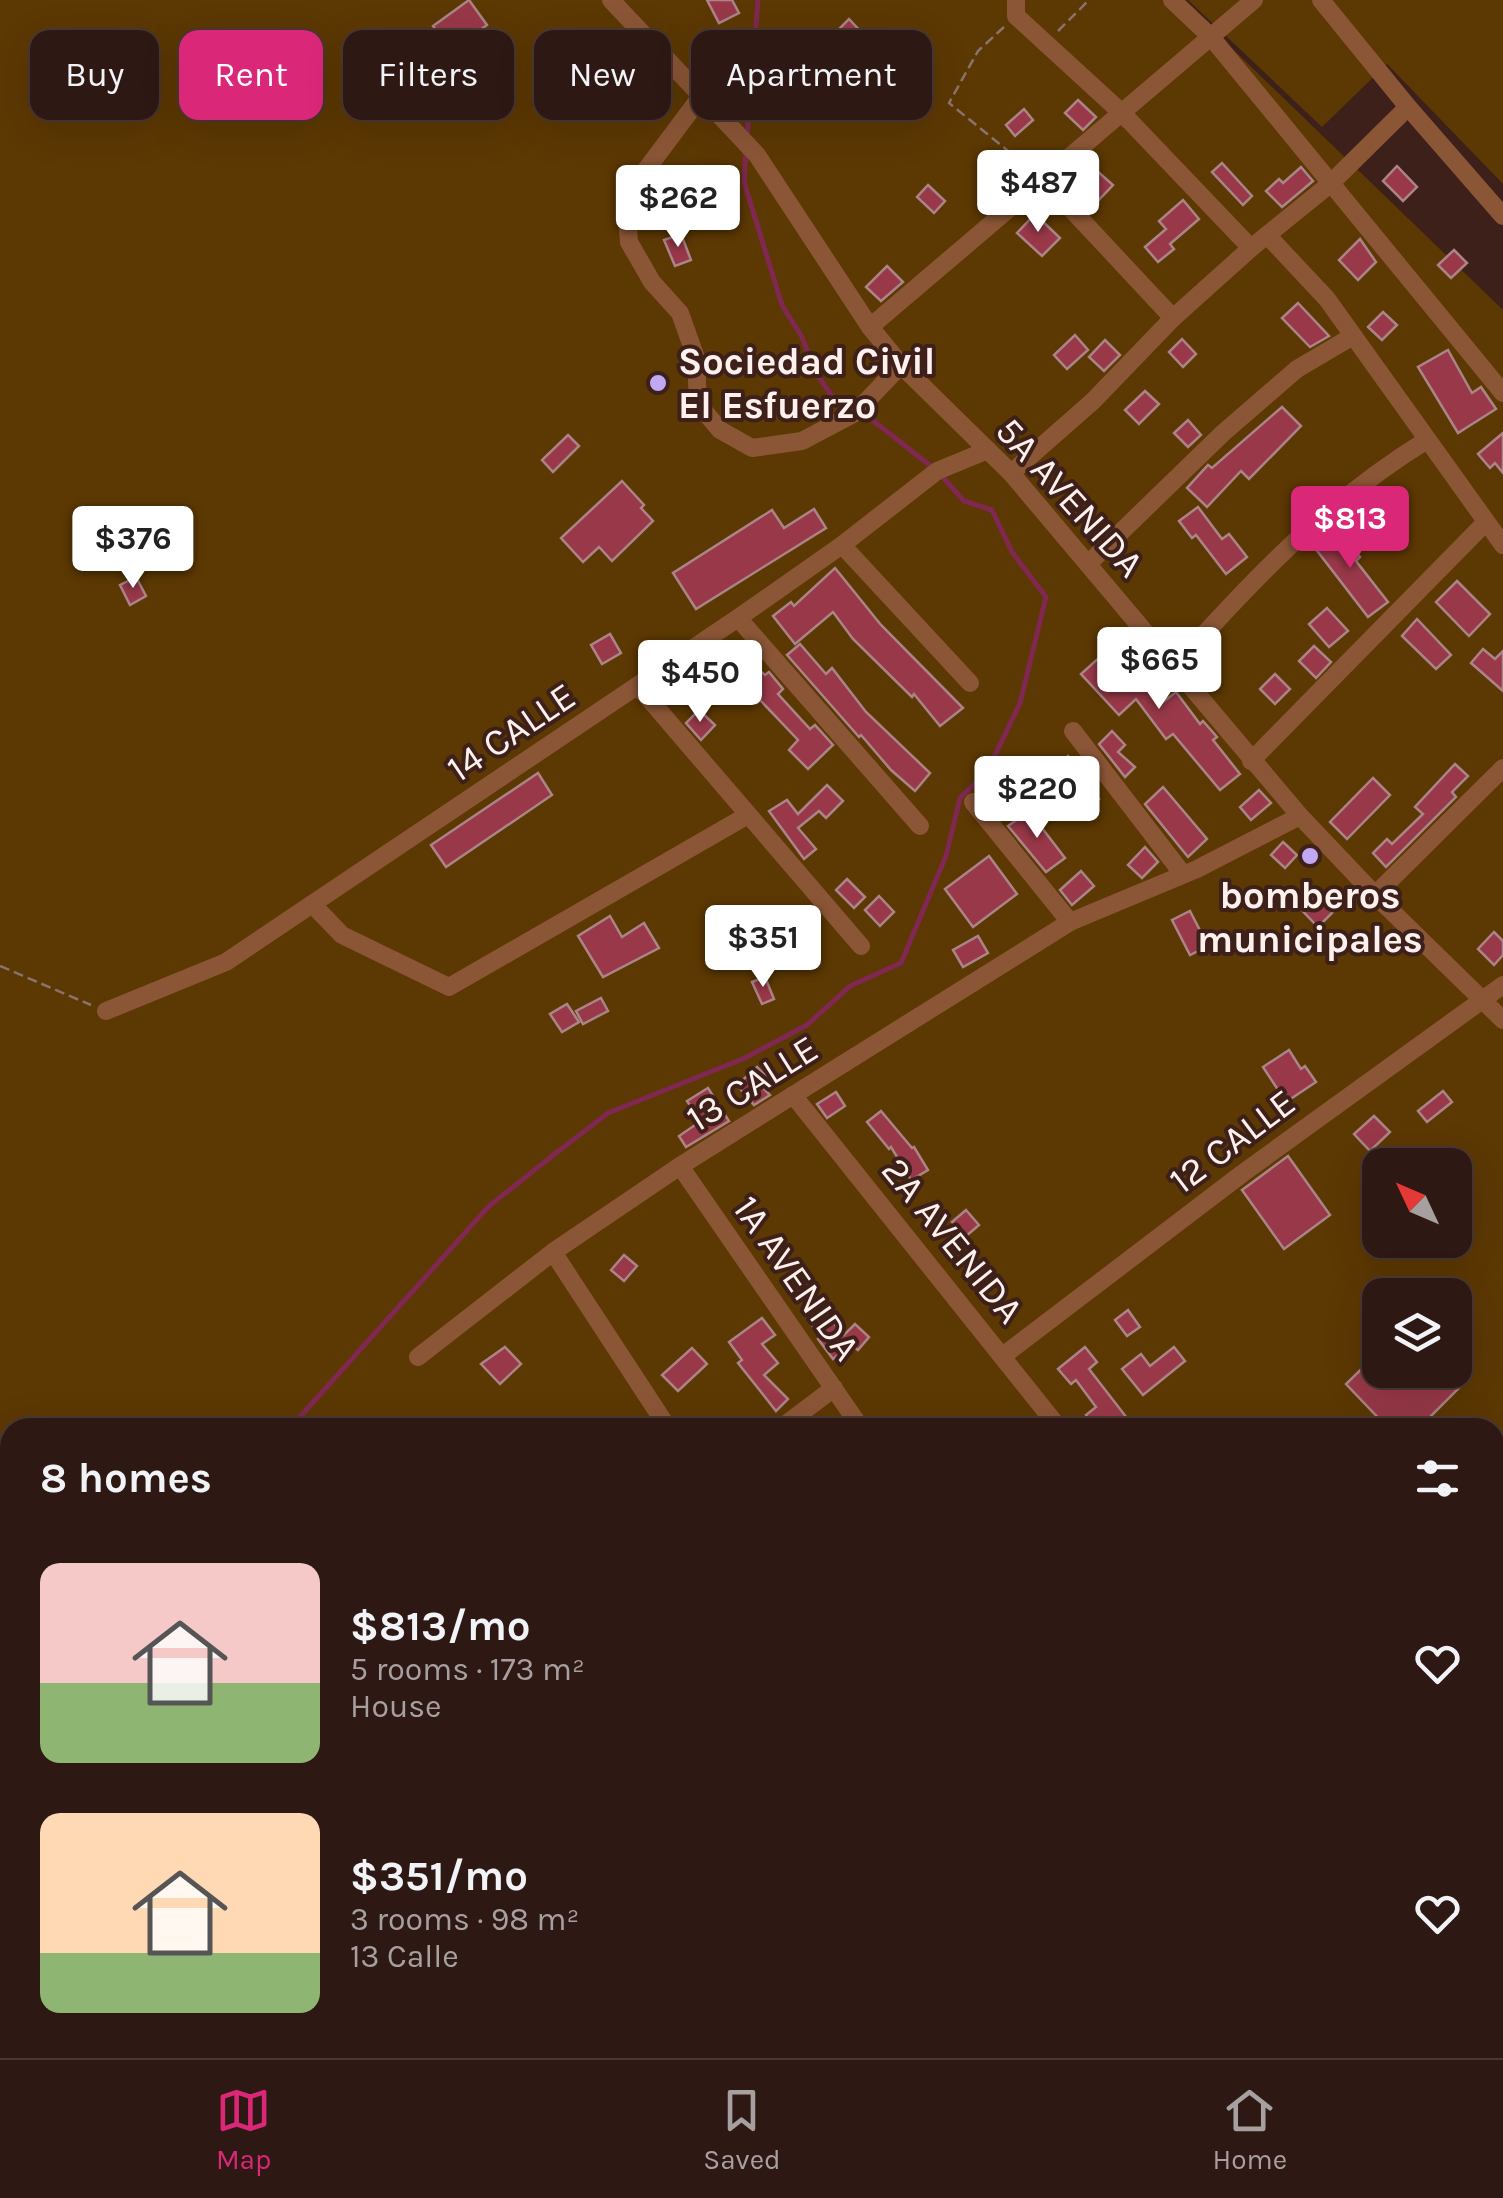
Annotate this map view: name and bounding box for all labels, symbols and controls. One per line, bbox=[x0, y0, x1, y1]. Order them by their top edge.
chip: Buy bbox=[30, 30, 159, 120]
chip: Rent bbox=[179, 30, 323, 120]
chip: Filters bbox=[343, 30, 514, 120]
chip: New bbox=[534, 30, 671, 120]
chip: Apartment bbox=[691, 30, 932, 120]
pin: $487 bbox=[979, 150, 1097, 235]
text: $487 bbox=[999, 164, 1077, 201]
pin: $262 bbox=[619, 165, 737, 250]
text: $262 bbox=[638, 179, 718, 216]
place label: Sociedad Civil El Esfuerzo bbox=[678, 339, 935, 428]
marker: Sociedad Civil El Esfuerzo bbox=[647, 372, 669, 394]
street label: 5A AVENIDA bbox=[986, 408, 1153, 586]
pin: $813 bbox=[1291, 486, 1409, 571]
text: $813 bbox=[1313, 500, 1387, 537]
pin: $376 bbox=[74, 506, 192, 591]
text: $376 bbox=[94, 520, 172, 557]
pin: $665 bbox=[1100, 627, 1218, 712]
pin: $450 bbox=[641, 640, 759, 725]
text: $665 bbox=[1119, 641, 1199, 678]
text: $450 bbox=[660, 654, 740, 691]
street label: 14 CALLE bbox=[439, 673, 584, 792]
pin: $220 bbox=[978, 756, 1096, 841]
text: $220 bbox=[996, 770, 1078, 807]
marker: bomberos municipales bbox=[1299, 845, 1321, 867]
place label: bomberos municipales bbox=[1197, 873, 1423, 962]
pin: $351 bbox=[704, 905, 822, 990]
text: $351 bbox=[727, 919, 799, 956]
street label: 13 CALLE bbox=[678, 1026, 826, 1141]
street label: 12 CALLE bbox=[1161, 1080, 1304, 1203]
street label: 2A AVENIDA bbox=[872, 1148, 1033, 1332]
north arrow bbox=[1362, 1148, 1472, 1258]
map controls bbox=[1362, 1148, 1472, 1388]
street label: 1A AVENIDA bbox=[724, 1187, 870, 1369]
button: layers bbox=[1362, 1278, 1472, 1388]
icon: filters bbox=[1410, 1451, 1465, 1506]
text: 8 homes bbox=[40, 1453, 212, 1503]
text: $813/mo bbox=[350, 1601, 531, 1651]
icon: home bbox=[120, 1603, 240, 1723]
icon: heart bbox=[1410, 1636, 1465, 1691]
text: 5 rooms · 173 m² bbox=[350, 1651, 585, 1688]
text: House bbox=[350, 1688, 442, 1725]
text: $351/mo bbox=[350, 1851, 528, 1901]
icon: home bbox=[120, 1853, 240, 1973]
icon: heart bbox=[1410, 1886, 1465, 1941]
text: 3 rooms · 98 m² bbox=[350, 1901, 579, 1938]
text: 13 Calle bbox=[350, 1938, 459, 1975]
tab: Map bbox=[216, 2083, 271, 2176]
tab: Saved bbox=[703, 2083, 781, 2176]
tab: Home bbox=[1212, 2083, 1287, 2176]

